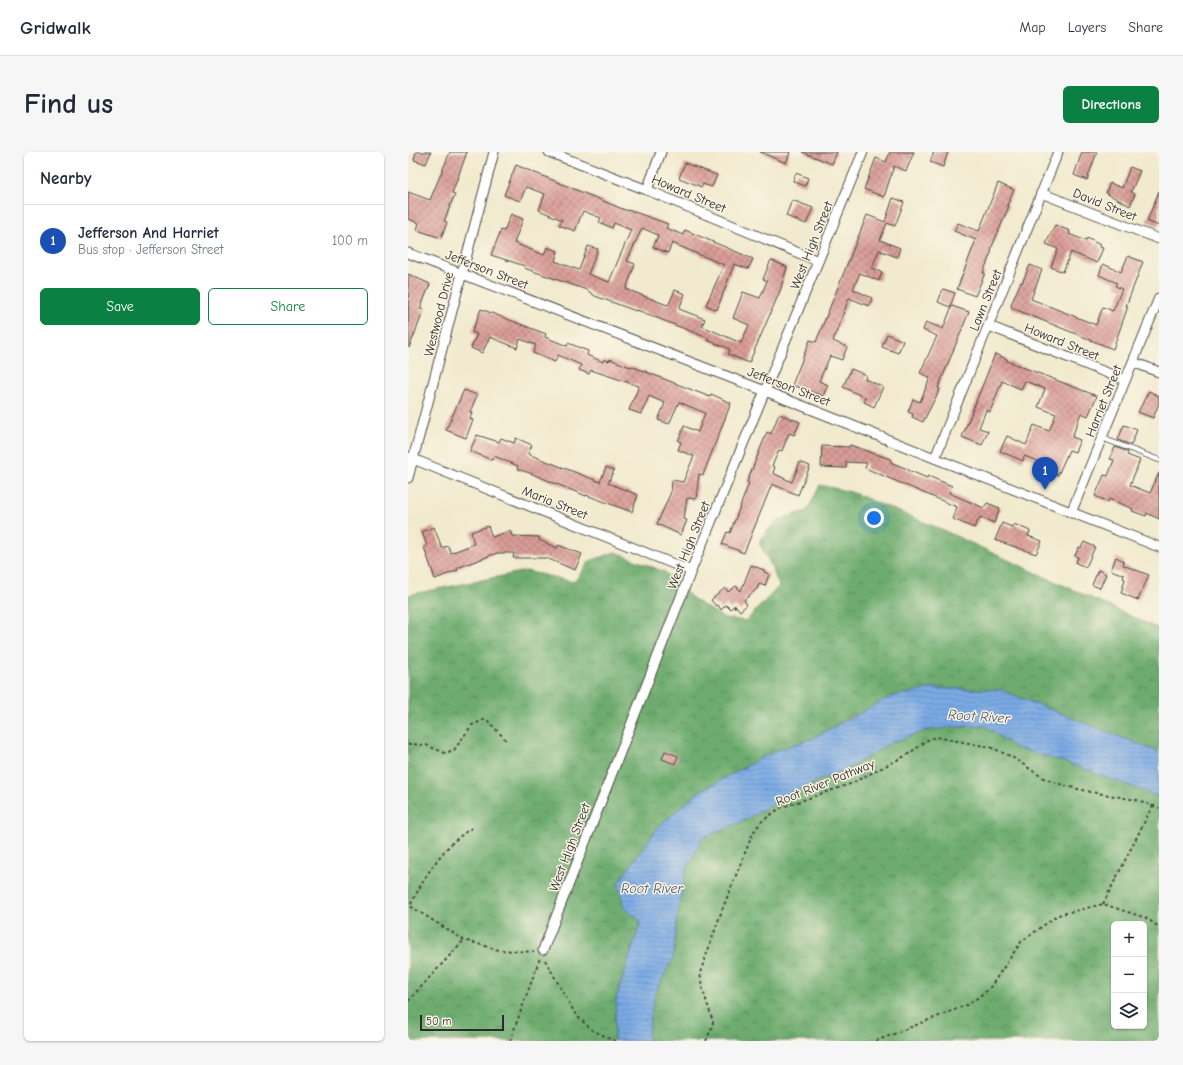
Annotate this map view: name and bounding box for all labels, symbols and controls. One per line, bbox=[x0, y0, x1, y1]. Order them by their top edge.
text: Gridwalk bbox=[20, 17, 91, 39]
text: Map bbox=[1019, 19, 1046, 36]
text: Layers bbox=[1068, 19, 1106, 36]
text: Share bbox=[1128, 19, 1163, 36]
button: Directions bbox=[1063, 86, 1159, 123]
text: Find us bbox=[24, 88, 113, 120]
text: Nearby bbox=[40, 169, 91, 188]
street label: Howard Street bbox=[650, 171, 729, 216]
street label: David Street bbox=[1071, 185, 1140, 224]
street label: West High Street bbox=[787, 198, 836, 291]
text: Jefferson And Harriet bbox=[78, 224, 219, 242]
text: 1 bbox=[50, 233, 56, 248]
text: 100 m bbox=[332, 233, 368, 248]
text: Bus stop · Jefferson Street bbox=[78, 242, 223, 257]
street label: Jefferson Street bbox=[443, 247, 532, 293]
street label: Lawn Street bbox=[966, 266, 1005, 333]
street label: Westwood Drive bbox=[421, 270, 456, 358]
button: Save bbox=[40, 288, 200, 325]
button: Share bbox=[208, 288, 368, 325]
street label: Howard Street bbox=[1022, 320, 1102, 364]
street label: Harriet Street bbox=[1082, 362, 1125, 439]
street label: Jefferson Street bbox=[745, 364, 834, 410]
pin: 1 bbox=[1032, 457, 1058, 490]
street label: Maria Street bbox=[520, 483, 591, 523]
street label: West High Street bbox=[664, 498, 713, 591]
your location bbox=[864, 508, 884, 528]
water label: Root River bbox=[947, 706, 1012, 727]
street label: Root River Pathway bbox=[774, 756, 877, 809]
street label: West High Street bbox=[546, 800, 594, 894]
water label: Root River bbox=[621, 880, 685, 897]
map controls bbox=[1111, 921, 1147, 1029]
button: + bbox=[1111, 921, 1147, 957]
button: − bbox=[1111, 957, 1147, 993]
button: layers bbox=[1111, 993, 1147, 1029]
scale bar bbox=[420, 1013, 504, 1032]
text: 50 m bbox=[426, 1015, 451, 1028]

